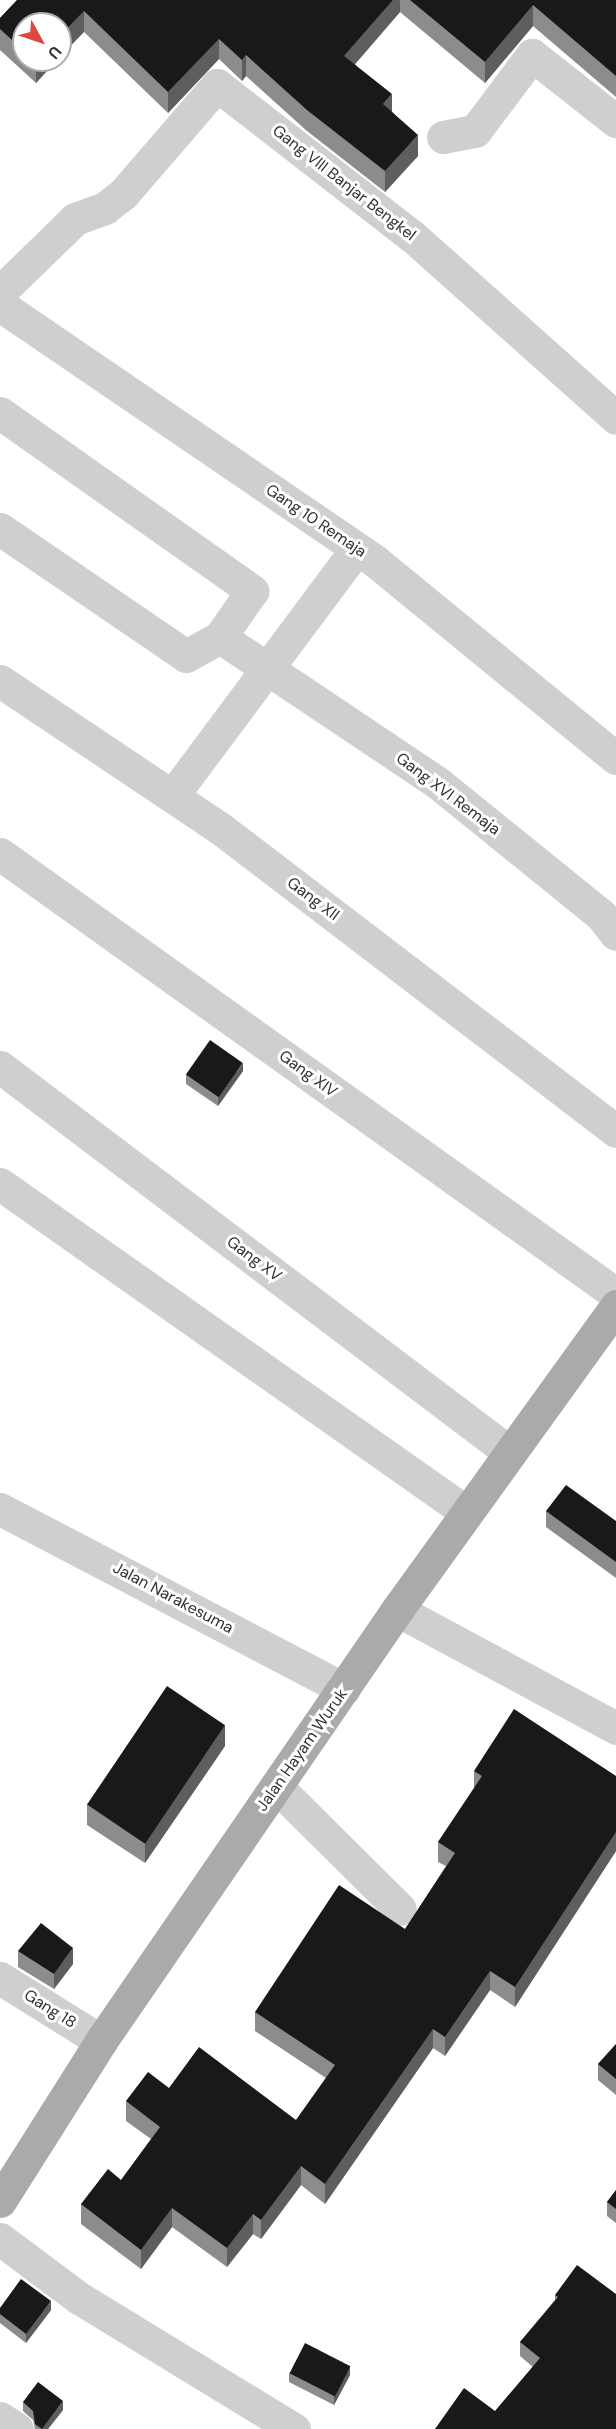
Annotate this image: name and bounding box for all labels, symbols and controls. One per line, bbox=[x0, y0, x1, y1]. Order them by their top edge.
north arrow bbox=[12, 12, 72, 72]
text: U bbox=[43, 42, 66, 64]
street label: Gang VIII Banjar Bengkel bbox=[268, 121, 420, 245]
street label: Gang 10 Remaja bbox=[262, 480, 370, 562]
street label: Gang XVI Remaja bbox=[392, 749, 504, 839]
street label: Gang XII bbox=[283, 873, 343, 925]
street label: Gang XIV bbox=[275, 1046, 341, 1102]
street label: Gang XV bbox=[223, 1232, 285, 1286]
street label: Jalan Narakesuma bbox=[110, 1558, 236, 1638]
street label: Jalan Hayam Wuruk bbox=[253, 1685, 351, 1815]
street label: Gang 18 bbox=[20, 1986, 80, 2032]

